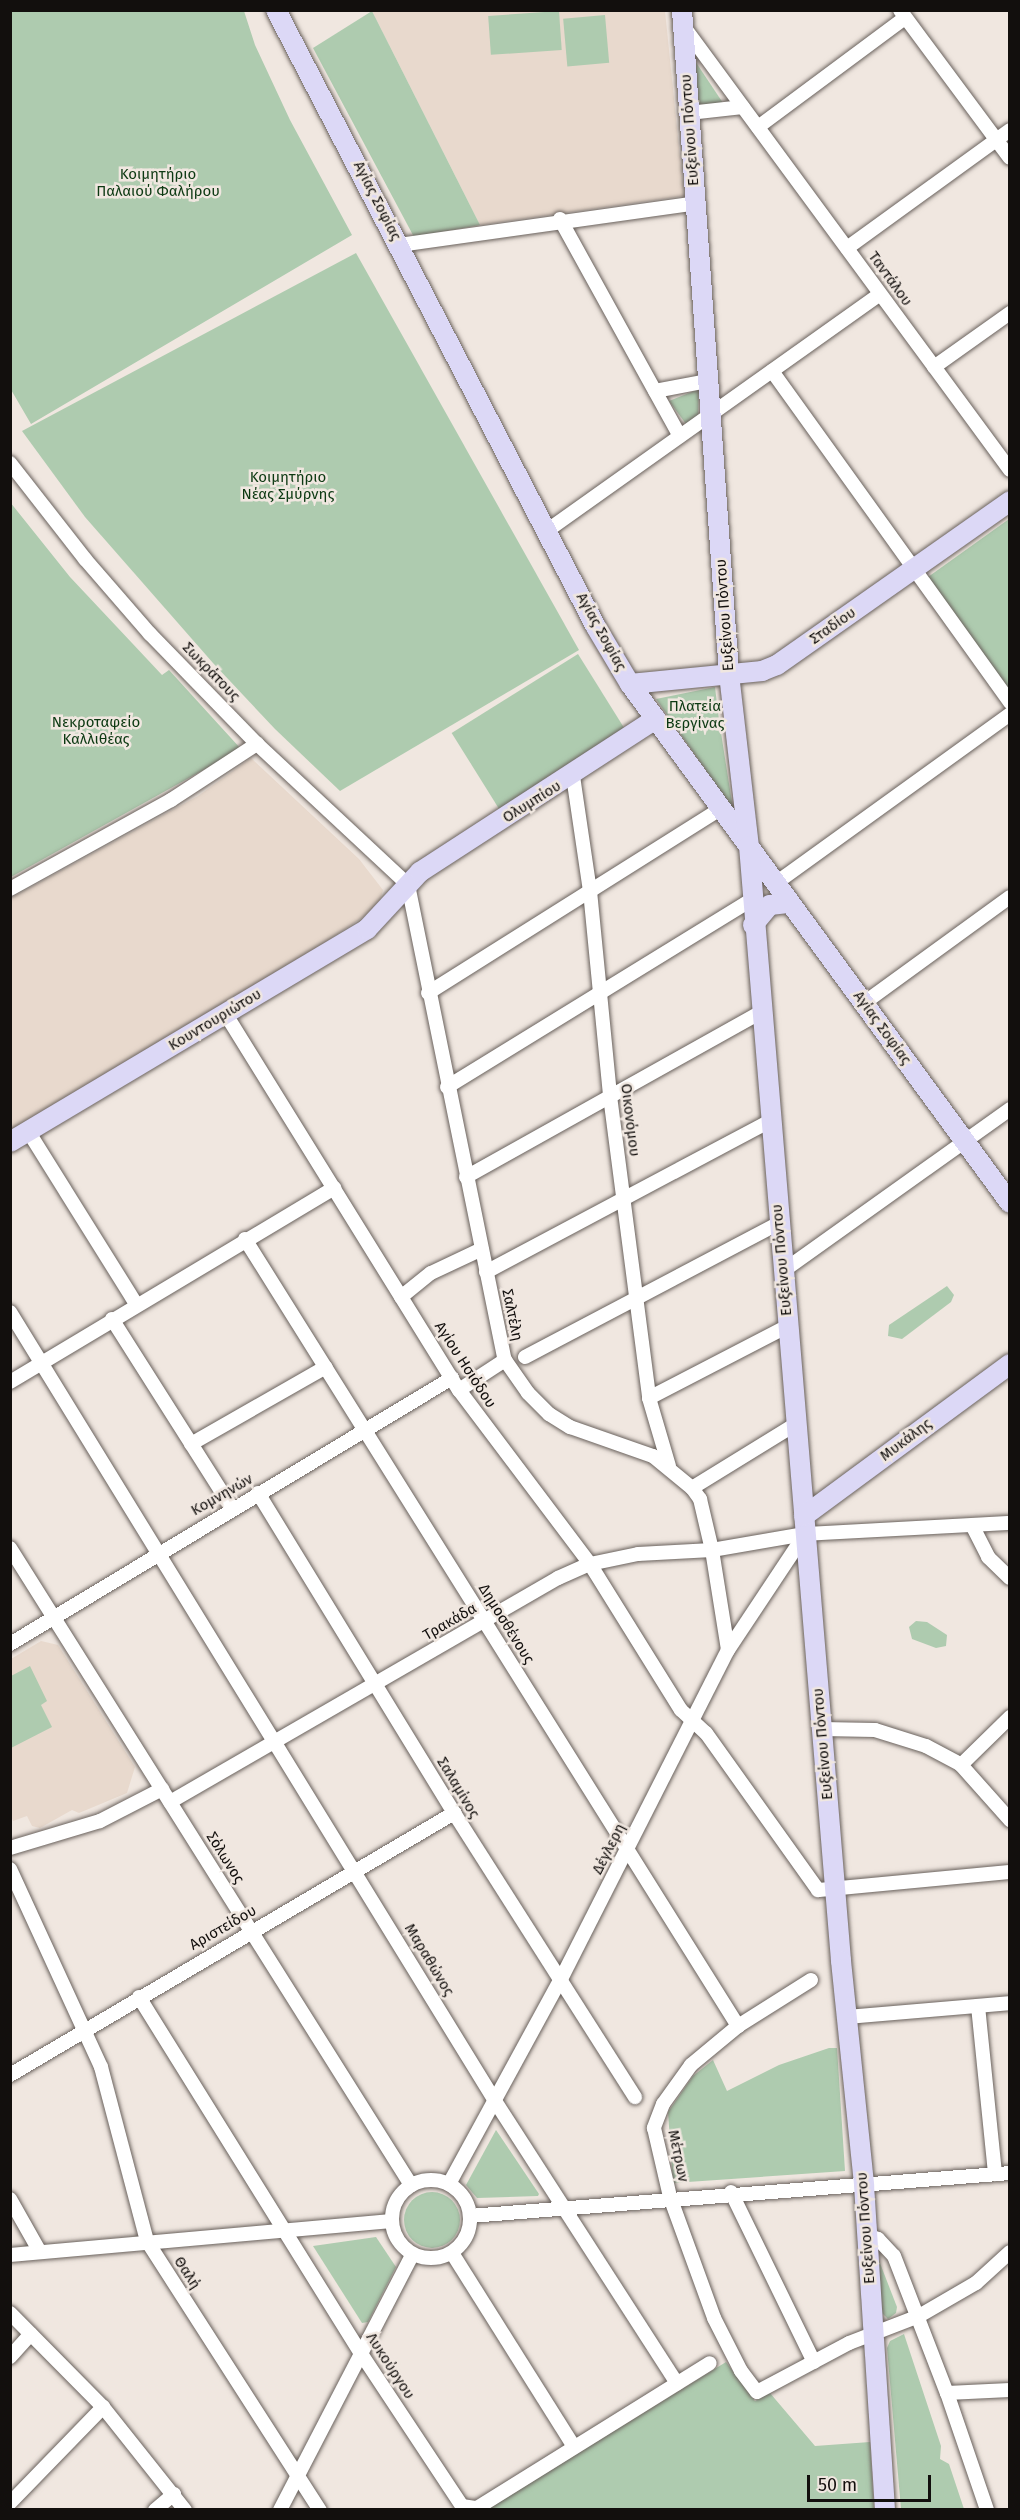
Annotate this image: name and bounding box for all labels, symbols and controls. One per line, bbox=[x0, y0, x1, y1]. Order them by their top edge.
street label: Ευξείνου Πόντου bbox=[677, 73, 703, 187]
street label: Αγίας Σοφίας bbox=[349, 158, 405, 244]
park label: Κοιμητήριο Παλαιού Φαλήρου bbox=[96, 165, 220, 200]
street label: Ταντάλου bbox=[864, 248, 916, 310]
park label: Κοιμητήριο Νέας Σμύρνης bbox=[241, 468, 335, 503]
street label: Ευξείνου Πόντου bbox=[712, 558, 738, 672]
street label: Αγίας Σοφίας bbox=[572, 590, 630, 674]
street label: Σταδίου bbox=[806, 604, 860, 648]
street label: Σωκράτους bbox=[179, 639, 243, 705]
park label: Πλατεία Βεργίνας bbox=[665, 697, 725, 732]
park label: Νεκροταφείο Καλλιθέας bbox=[52, 713, 140, 748]
street label: Ολυμπίου bbox=[500, 777, 564, 827]
street label: Κουντουριώτου bbox=[165, 985, 265, 1055]
street label: Αγίας Σοφίας bbox=[849, 988, 915, 1068]
street label: Οικονόμου bbox=[617, 1083, 643, 1157]
street label: Ευξείνου Πόντου bbox=[768, 1203, 796, 1317]
street label: Σαλτέλη bbox=[498, 1287, 526, 1343]
street label: Αγίου Ησιόδου bbox=[430, 1318, 500, 1412]
street label: Μυκάλης bbox=[877, 1415, 935, 1465]
street label: Κομνηνών bbox=[188, 1470, 256, 1520]
street label: Δημοσθένους bbox=[474, 1581, 538, 1667]
street label: Τρακάδα bbox=[420, 1599, 480, 1645]
street label: Ευξείνου Πόντου bbox=[809, 1687, 837, 1801]
street label: Σαλαμίνος bbox=[433, 1754, 483, 1822]
street label: Δέγλερη bbox=[589, 1821, 629, 1877]
street label: Σόλωνος bbox=[202, 1829, 248, 1887]
street label: Αριστείδου bbox=[186, 1902, 260, 1954]
street label: Μαραθώνος bbox=[400, 1921, 458, 1999]
street label: Μέτρων bbox=[664, 2128, 692, 2184]
street label: Ευξείνου Πόντου bbox=[853, 2171, 879, 2285]
street label: Θαλή bbox=[170, 2253, 204, 2293]
street label: Λυκούργου bbox=[362, 2329, 418, 2403]
scale bar bbox=[810, 2463, 934, 2501]
text: 50 m bbox=[818, 2474, 857, 2496]

